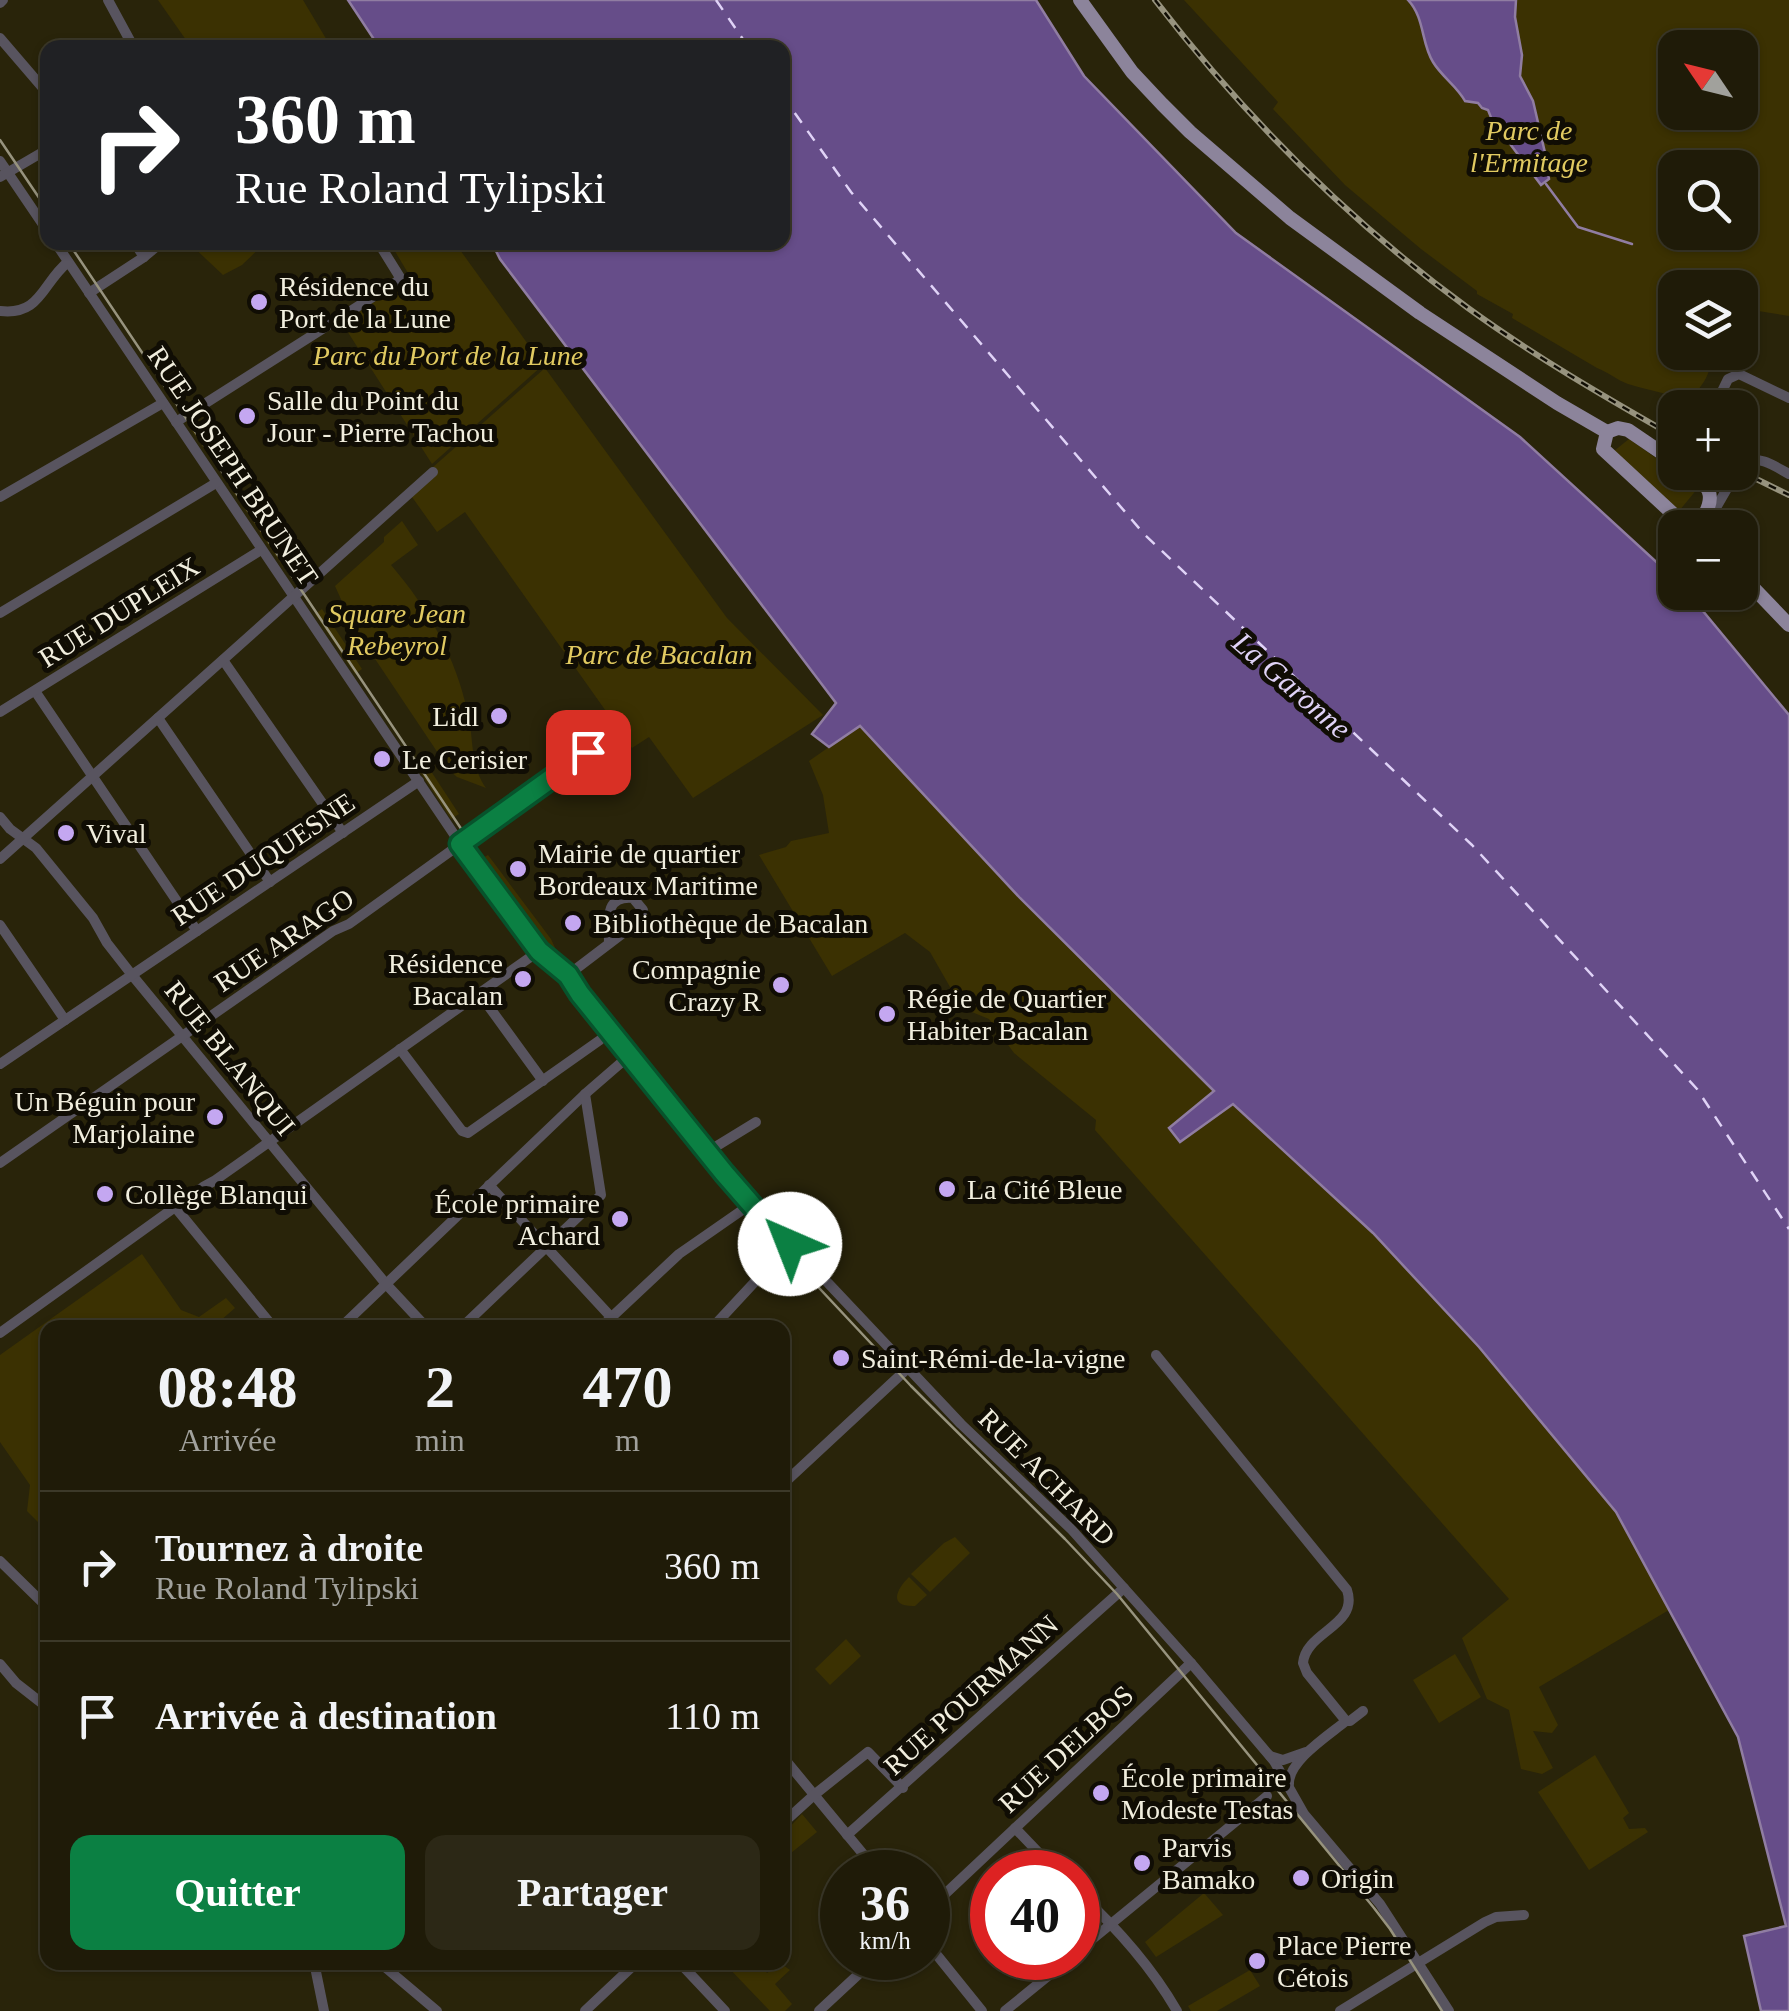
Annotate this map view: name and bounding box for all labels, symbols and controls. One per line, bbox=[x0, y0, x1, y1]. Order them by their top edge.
north arrow bbox=[1658, 30, 1758, 130]
map controls bbox=[1658, 30, 1758, 610]
icon: right bbox=[70, 80, 200, 210]
text: 360 m bbox=[235, 81, 416, 158]
park label: Parc de l'Ermitage bbox=[1470, 115, 1588, 178]
button: search bbox=[1658, 150, 1758, 250]
text: Rue Roland Tylipski bbox=[235, 163, 606, 213]
button: layers bbox=[1658, 270, 1758, 370]
place label: Résidence du Port de la Lune bbox=[279, 271, 451, 334]
marker: Résidence du Port de la Lune bbox=[248, 291, 270, 313]
park label: Parc du Port de la Lune bbox=[312, 340, 583, 371]
street label: RUE JOSEPH BRUNET bbox=[141, 341, 325, 591]
place label: Salle du Point du Jour - Pierre Tachou bbox=[267, 385, 494, 448]
button: + bbox=[1658, 390, 1758, 490]
marker: Salle du Point du Jour - Pierre Tachou bbox=[236, 405, 258, 427]
button: − bbox=[1658, 510, 1758, 610]
street label: RUE DUPLEIX bbox=[33, 550, 205, 674]
park label: Square Jean Rebeyrol bbox=[328, 598, 466, 661]
water label: La Garonne bbox=[1226, 624, 1357, 745]
park label: Parc de Bacalan bbox=[564, 639, 753, 670]
place label: Lidl bbox=[432, 701, 479, 732]
marker: Lidl bbox=[488, 705, 510, 727]
pin bbox=[546, 710, 631, 795]
icon: arrive bbox=[561, 725, 616, 780]
place label: Le Cerisier bbox=[402, 744, 528, 775]
marker: Le Cerisier bbox=[371, 748, 393, 770]
street label: RUE DUQUESNE bbox=[166, 786, 360, 932]
place label: Vival bbox=[86, 818, 147, 849]
marker: Vival bbox=[55, 822, 77, 844]
place label: Mairie de quartier Bordeaux Maritime bbox=[538, 838, 758, 901]
marker: Mairie de quartier Bordeaux Maritime bbox=[507, 858, 529, 880]
street label: RUE ARAGO bbox=[209, 882, 359, 998]
place label: Bibliothèque de Bacalan bbox=[593, 908, 868, 939]
marker: Bibliothèque de Bacalan bbox=[562, 912, 584, 934]
place label: Résidence Bacalan bbox=[388, 948, 503, 1011]
place label: Compagnie Crazy R bbox=[632, 954, 761, 1017]
marker: Résidence Bacalan bbox=[512, 968, 534, 990]
marker: Compagnie Crazy R bbox=[770, 974, 792, 996]
street label: RUE BLANQUI bbox=[158, 975, 302, 1141]
place label: Régie de Quartier Habiter Bacalan bbox=[907, 983, 1107, 1046]
marker: Régie de Quartier Habiter Bacalan bbox=[876, 1003, 898, 1025]
place label: Un Béguin pour Marjolaine bbox=[15, 1086, 196, 1149]
marker: Un Béguin pour Marjolaine bbox=[204, 1106, 226, 1128]
place label: La Cité Bleue bbox=[967, 1174, 1123, 1205]
marker: La Cité Bleue bbox=[936, 1178, 958, 1200]
place label: Collège Blanqui bbox=[125, 1179, 308, 1210]
marker: Collège Blanqui bbox=[94, 1183, 116, 1205]
place label: École primaire Achard bbox=[434, 1188, 600, 1251]
position arrow bbox=[738, 1192, 842, 1296]
marker: École primaire Achard bbox=[609, 1208, 631, 1230]
place label: Saint-Rémi-de-la-vigne bbox=[861, 1343, 1125, 1374]
marker: Saint-Rémi-de-la-vigne bbox=[830, 1347, 852, 1369]
text: 08:48 bbox=[158, 1354, 298, 1420]
text: 2 bbox=[425, 1354, 455, 1420]
text: 470 bbox=[582, 1354, 672, 1420]
street label: RUE ACHARD bbox=[973, 1403, 1121, 1551]
text: Arrivée bbox=[179, 1422, 276, 1458]
text: min bbox=[415, 1422, 465, 1458]
text: m bbox=[615, 1422, 640, 1458]
text: Tournez à droite bbox=[155, 1527, 423, 1569]
icon: right bbox=[70, 1539, 125, 1594]
text: 360 m bbox=[664, 1545, 760, 1587]
text: Rue Roland Tylipski bbox=[155, 1570, 419, 1606]
street label: RUE POURMANN bbox=[878, 1609, 1064, 1781]
street label: RUE DELBOS bbox=[993, 1679, 1139, 1819]
icon: arrive bbox=[70, 1689, 125, 1744]
text: Arrivée à destination bbox=[155, 1695, 497, 1737]
text: 110 m bbox=[665, 1695, 760, 1737]
place label: École primaire Modeste Testas bbox=[1121, 1762, 1294, 1825]
marker: École primaire Modeste Testas bbox=[1090, 1782, 1112, 1804]
place label: Parvis Bamako bbox=[1162, 1832, 1255, 1895]
button: Quitter bbox=[70, 1835, 405, 1950]
button: Partager bbox=[425, 1835, 760, 1950]
speed limit sign: 40 bbox=[970, 1850, 1100, 1980]
marker: Parvis Bamako bbox=[1131, 1852, 1153, 1874]
place label: Origin bbox=[1321, 1863, 1394, 1894]
marker: Origin bbox=[1290, 1867, 1312, 1889]
text: 36 bbox=[860, 1875, 910, 1931]
text: km/h bbox=[859, 1927, 911, 1954]
place label: Place Pierre Cétois bbox=[1277, 1930, 1412, 1993]
marker: Place Pierre Cétois bbox=[1246, 1950, 1268, 1972]

